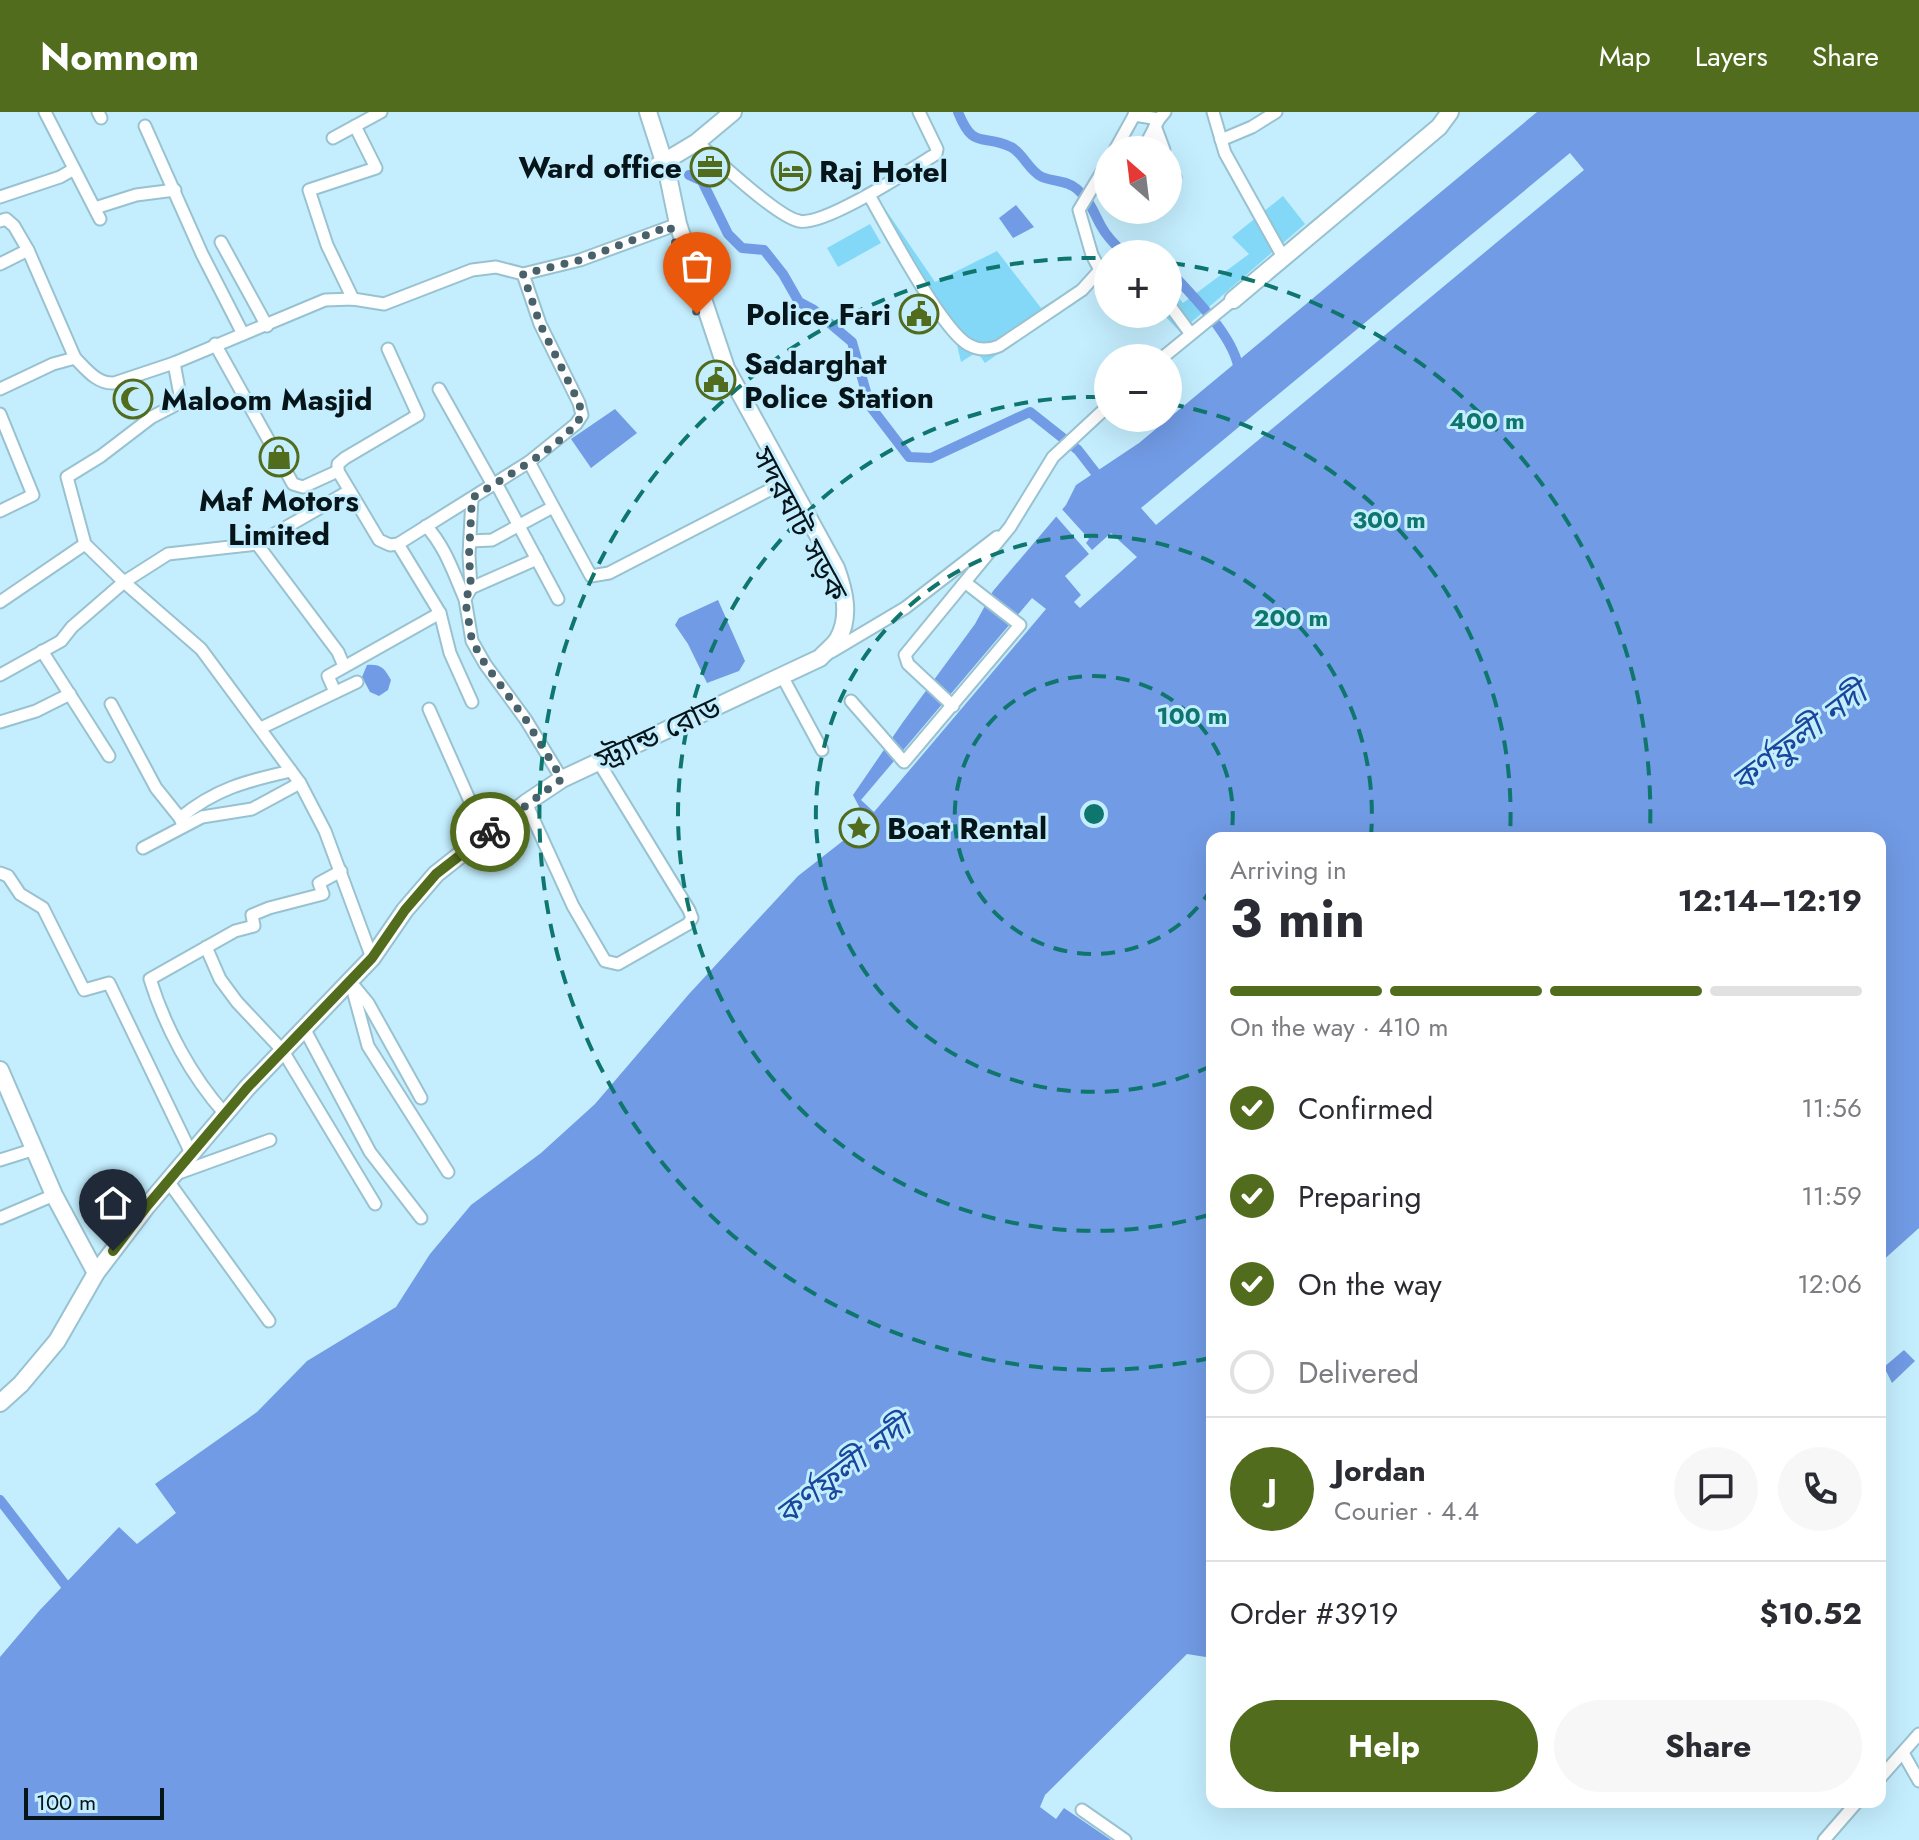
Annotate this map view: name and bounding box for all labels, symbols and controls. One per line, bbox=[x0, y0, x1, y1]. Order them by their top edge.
text: Nomnom bbox=[40, 29, 199, 84]
text: Map bbox=[1599, 36, 1651, 77]
text: Layers bbox=[1695, 36, 1768, 77]
text: Share bbox=[1812, 36, 1879, 77]
north arrow bbox=[1094, 136, 1182, 224]
map controls bbox=[1094, 136, 1182, 432]
place label: Ward office bbox=[518, 146, 682, 189]
office icon: Ward office bbox=[689, 146, 731, 188]
hotel icon: Raj Hotel bbox=[770, 150, 812, 192]
place label: Raj Hotel bbox=[819, 150, 948, 193]
pin bbox=[663, 232, 731, 314]
button: + bbox=[1094, 240, 1182, 328]
icon: bag bbox=[675, 244, 719, 288]
place label: Police Fari bbox=[746, 293, 891, 336]
public building icon: Police Fari bbox=[898, 293, 940, 335]
place label: Sadarghat Police Station bbox=[744, 342, 934, 419]
button: − bbox=[1094, 344, 1182, 432]
public building icon: Sadarghat Police Station bbox=[695, 359, 737, 401]
mosque icon: Maloom Masjid bbox=[112, 378, 154, 420]
place label: Maloom Masjid bbox=[161, 378, 373, 421]
text: 400 m bbox=[1449, 403, 1525, 438]
shop icon: Maf Motors Limited bbox=[258, 436, 300, 478]
street label: সদরঘাট সড়ক bbox=[741, 438, 859, 610]
place label: Maf Motors Limited bbox=[199, 479, 359, 556]
text: 300 m bbox=[1352, 502, 1426, 537]
text: 200 m bbox=[1254, 600, 1328, 635]
water label: কর্ণফুলী নদী bbox=[1722, 667, 1881, 803]
street label: স্ট্র্যান্ড রোড bbox=[587, 685, 728, 781]
text: 100 m bbox=[1157, 698, 1227, 733]
courier bbox=[450, 792, 530, 872]
centre of rings bbox=[1080, 800, 1108, 828]
place icon: Boat Rental bbox=[838, 807, 880, 849]
place label: Boat Rental bbox=[887, 807, 1047, 850]
icon: bike bbox=[468, 810, 512, 854]
text: Arriving in bbox=[1230, 851, 1347, 889]
text: 12:14–12:19 bbox=[1678, 879, 1862, 922]
text: 3 min bbox=[1230, 881, 1365, 957]
text: On the way · 410 m bbox=[1230, 1008, 1449, 1046]
icon: check bbox=[1230, 1086, 1274, 1130]
text: Confirmed bbox=[1298, 1087, 1433, 1130]
text: 11:56 bbox=[1801, 1089, 1862, 1127]
pin bbox=[79, 1169, 147, 1251]
icon: check bbox=[1230, 1174, 1274, 1218]
text: Preparing bbox=[1298, 1175, 1422, 1218]
text: 11:59 bbox=[1801, 1177, 1862, 1215]
icon: home bbox=[91, 1181, 135, 1225]
icon: check bbox=[1230, 1262, 1274, 1306]
text: On the way bbox=[1298, 1263, 1442, 1306]
text: 12:06 bbox=[1797, 1265, 1862, 1303]
text: Delivered bbox=[1298, 1351, 1419, 1394]
water label: কর্ণফুলী নদী bbox=[766, 1400, 925, 1536]
button: chat bbox=[1674, 1447, 1758, 1531]
button: phone bbox=[1778, 1447, 1862, 1531]
text: Jordan bbox=[1334, 1449, 1426, 1492]
text: J bbox=[1267, 1468, 1277, 1511]
text: Courier · 4.4 bbox=[1334, 1492, 1479, 1530]
text: Order #3919 bbox=[1230, 1592, 1398, 1635]
text: $10.52 bbox=[1760, 1592, 1862, 1635]
button: Help bbox=[1230, 1700, 1538, 1792]
button: Share bbox=[1554, 1700, 1862, 1792]
scale bar bbox=[24, 1784, 164, 1820]
text: 100 m bbox=[36, 1786, 96, 1818]

